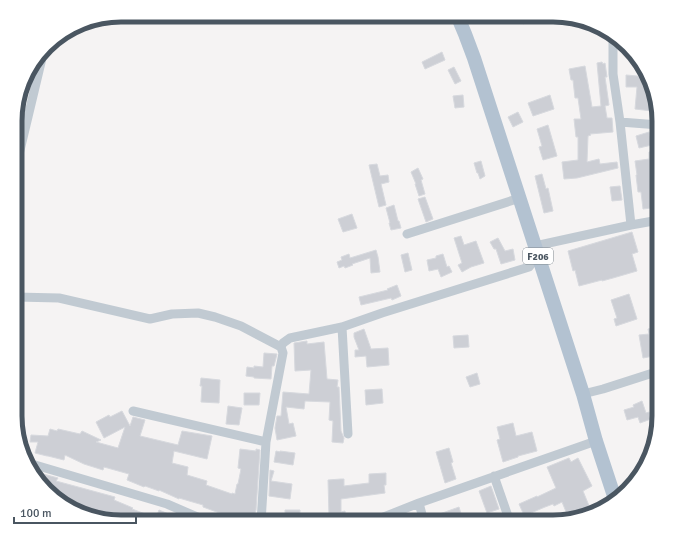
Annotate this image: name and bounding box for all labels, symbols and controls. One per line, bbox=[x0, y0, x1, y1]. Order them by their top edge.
road number: F206 bbox=[523, 248, 553, 264]
scale bar bbox=[14, 499, 136, 525]
text: 100 m bbox=[20, 506, 52, 521]

